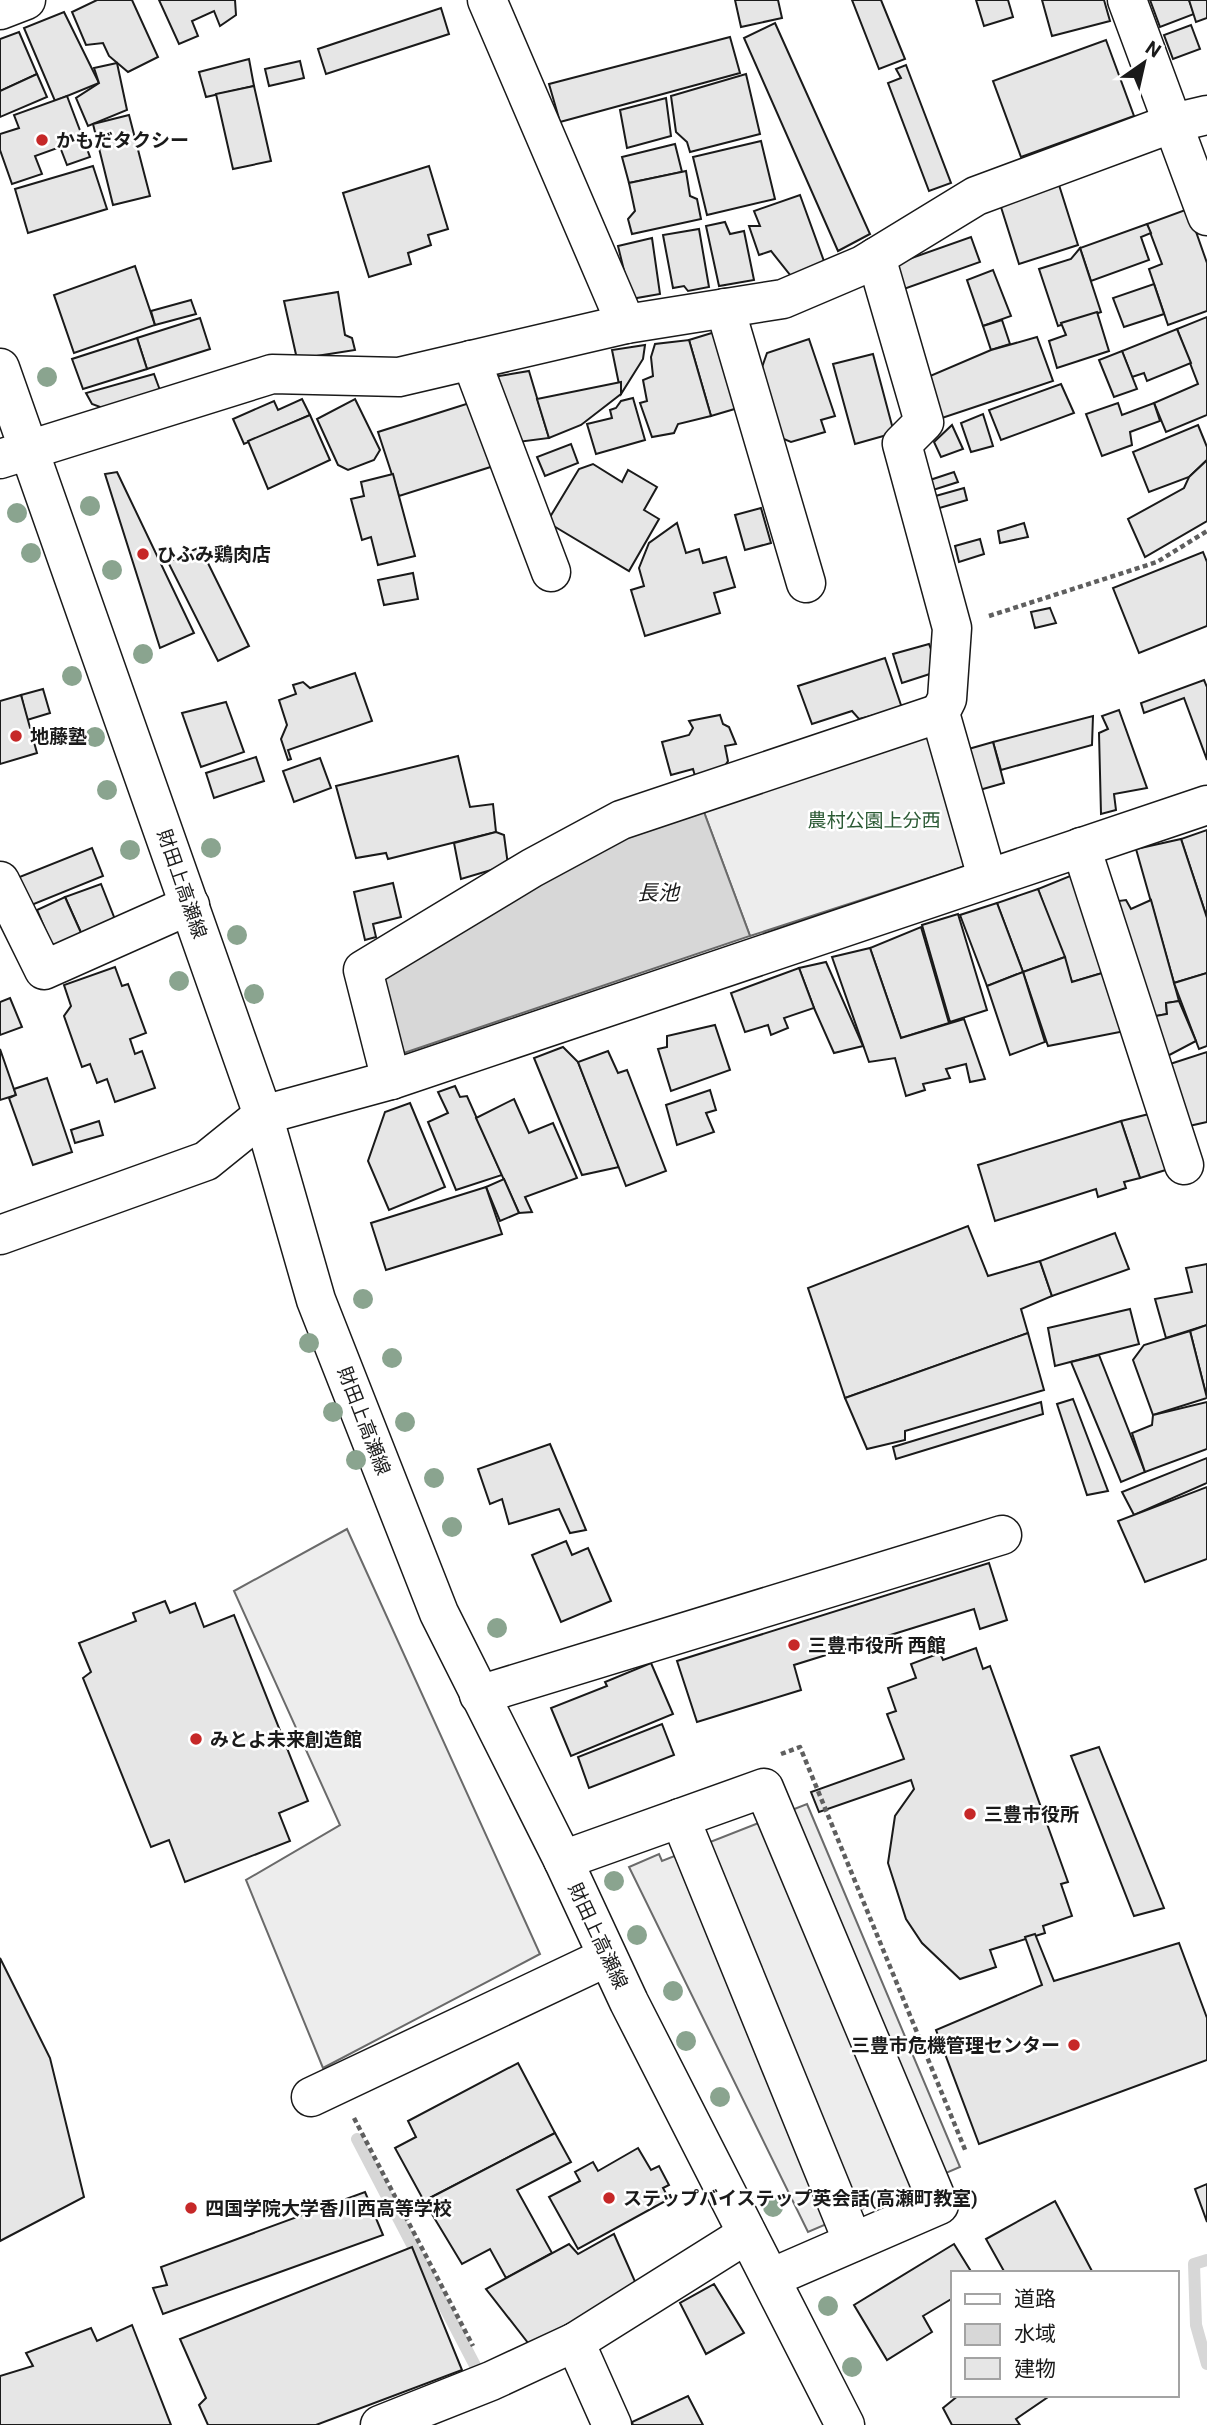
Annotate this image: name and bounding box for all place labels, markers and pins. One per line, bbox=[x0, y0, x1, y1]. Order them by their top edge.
place label: かもだタクシー bbox=[56, 129, 189, 152]
marker: かもだタクシー bbox=[34, 132, 50, 148]
place label: ひふみ鶏肉店 bbox=[157, 543, 271, 566]
marker: ひふみ鶏肉店 bbox=[135, 546, 151, 562]
place label: 地藤塾 bbox=[30, 725, 87, 748]
marker: 地藤塾 bbox=[8, 728, 24, 744]
place label: 三豊市役所 西館 bbox=[808, 1634, 946, 1657]
marker: 三豊市役所 西館 bbox=[786, 1637, 802, 1653]
place label: みとよ未来創造館 bbox=[210, 1728, 362, 1751]
marker: みとよ未来創造館 bbox=[188, 1731, 204, 1747]
place label: 三豊市役所 bbox=[984, 1803, 1079, 1826]
marker: 三豊市役所 bbox=[962, 1806, 978, 1822]
place label: 三豊市危機管理センター bbox=[851, 2034, 1060, 2057]
marker: 三豊市危機管理センター bbox=[1066, 2037, 1082, 2053]
place label: ステップバイステップ英会話(高瀬町教室) bbox=[623, 2187, 978, 2210]
marker: ステップバイステップ英会話(高瀬町教室) bbox=[601, 2190, 617, 2206]
place label: 四国学院大学香川西高等学校 bbox=[205, 2197, 452, 2220]
marker: 四国学院大学香川西高等学校 bbox=[183, 2200, 199, 2216]

